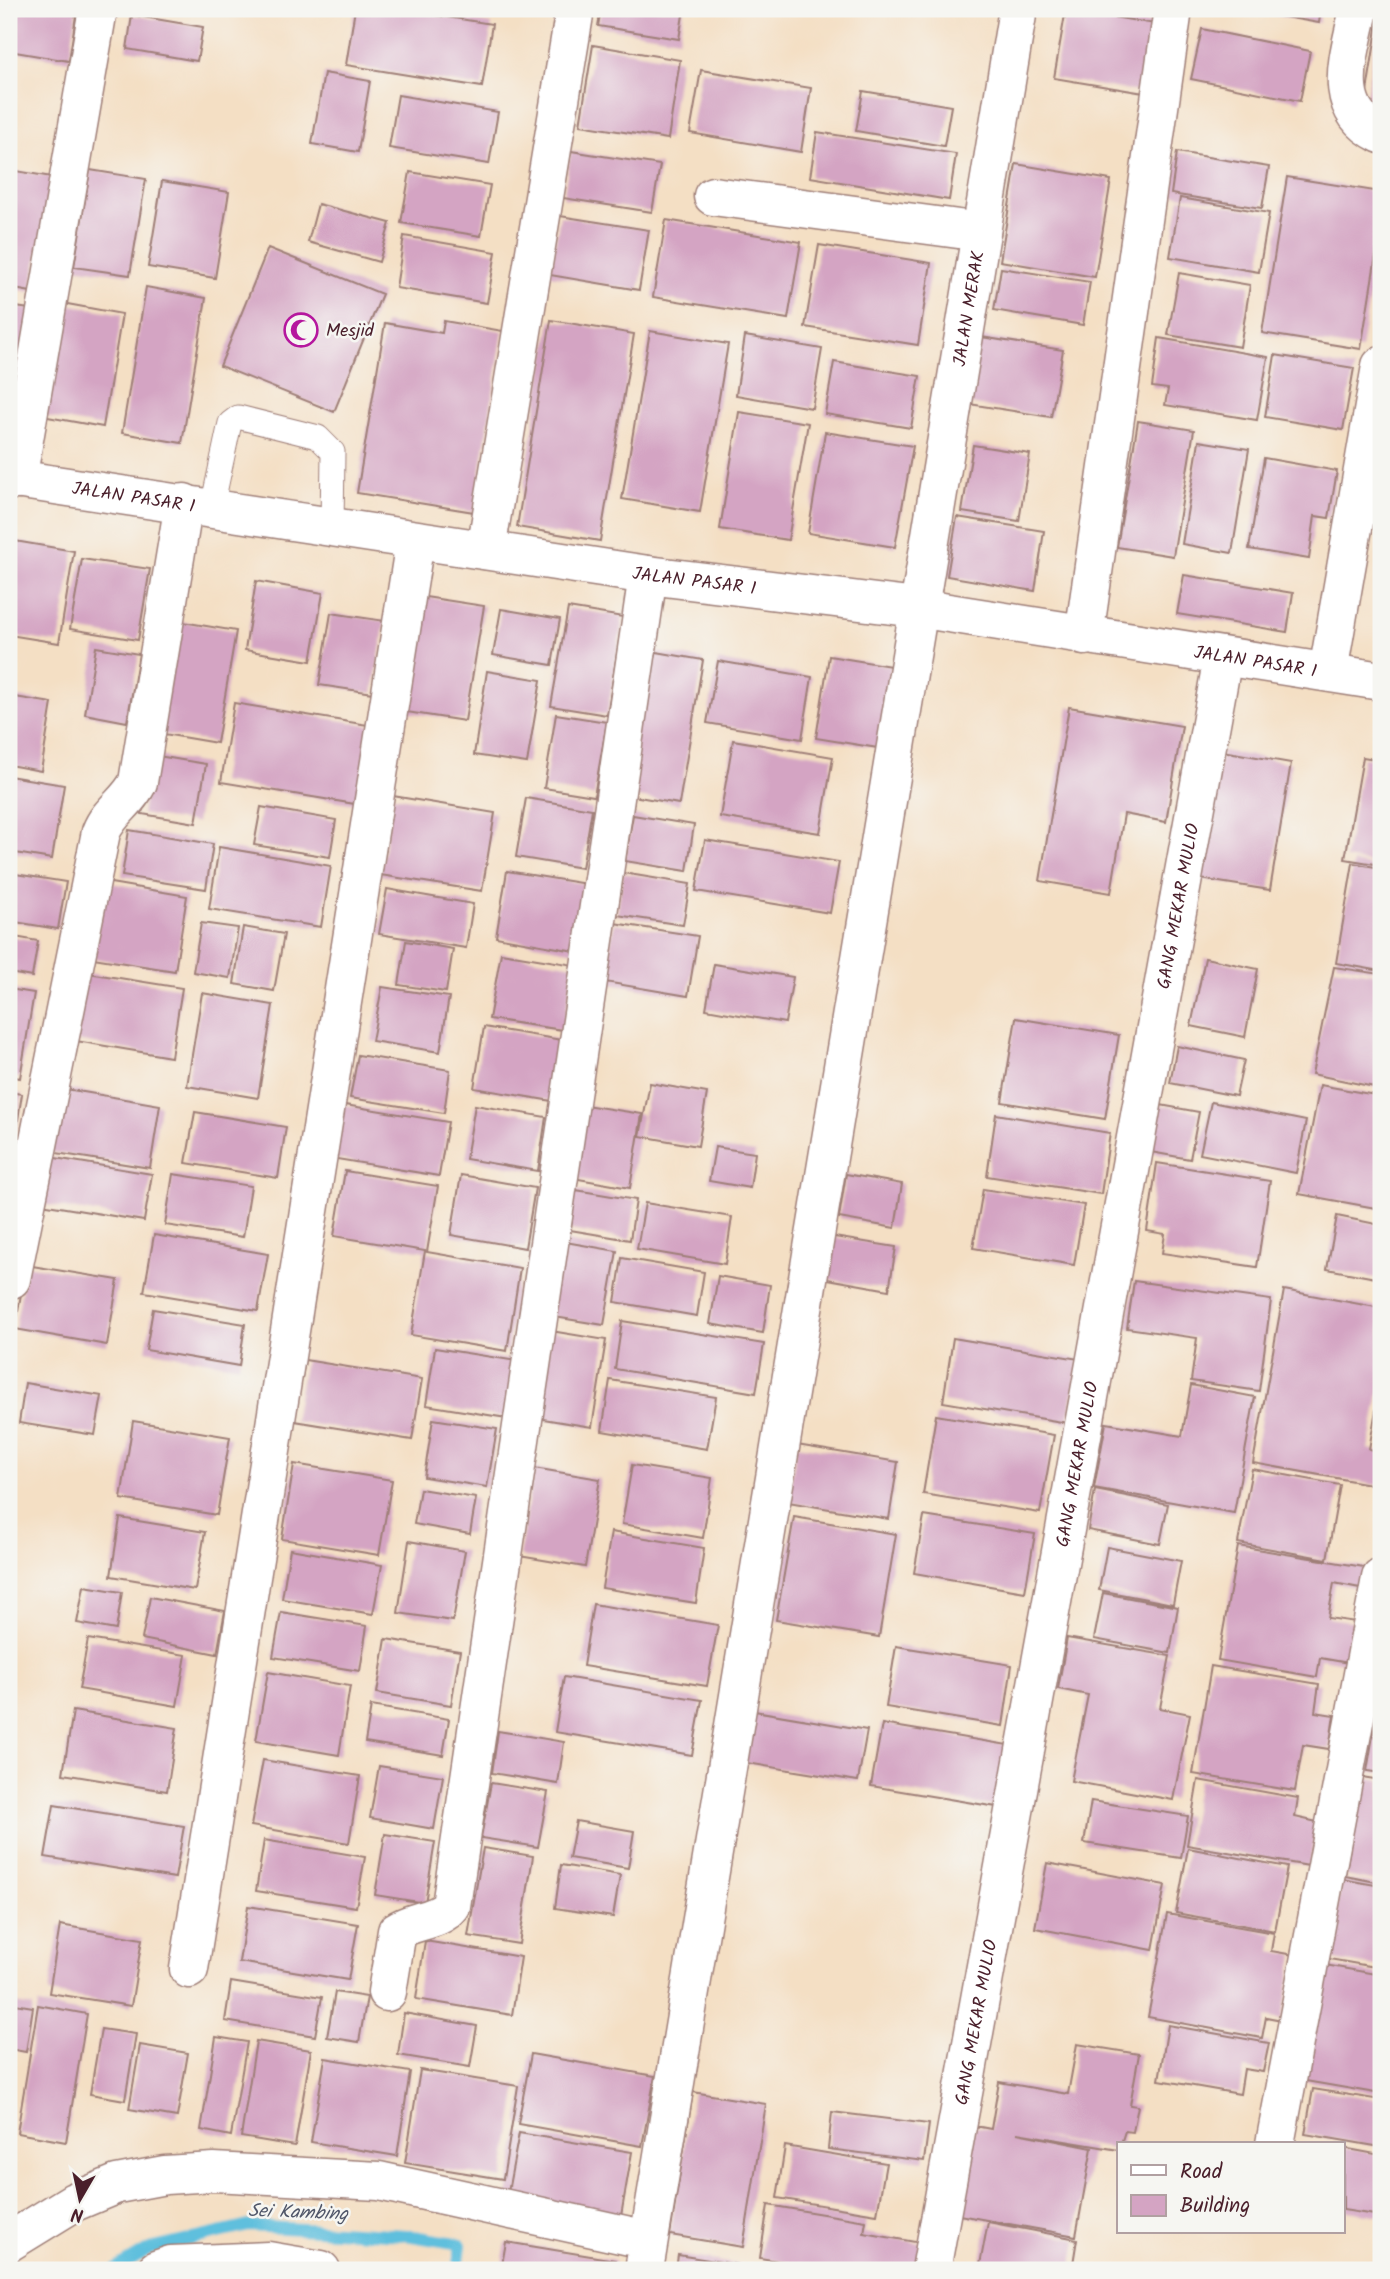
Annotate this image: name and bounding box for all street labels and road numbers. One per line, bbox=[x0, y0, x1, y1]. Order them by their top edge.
street label: JALAN MERAK bbox=[946, 249, 994, 369]
street label: JALAN PASAR 1 bbox=[70, 475, 197, 522]
street label: JALAN PASAR 1 bbox=[630, 560, 758, 604]
street label: JALAN PASAR 1 bbox=[1192, 639, 1319, 687]
street label: GANG MEKAR MULIO bbox=[1150, 821, 1209, 992]
street label: GANG MEKAR MULIO bbox=[1049, 1379, 1108, 1550]
street label: GANG MEKAR MULIO bbox=[948, 1937, 1007, 2107]

